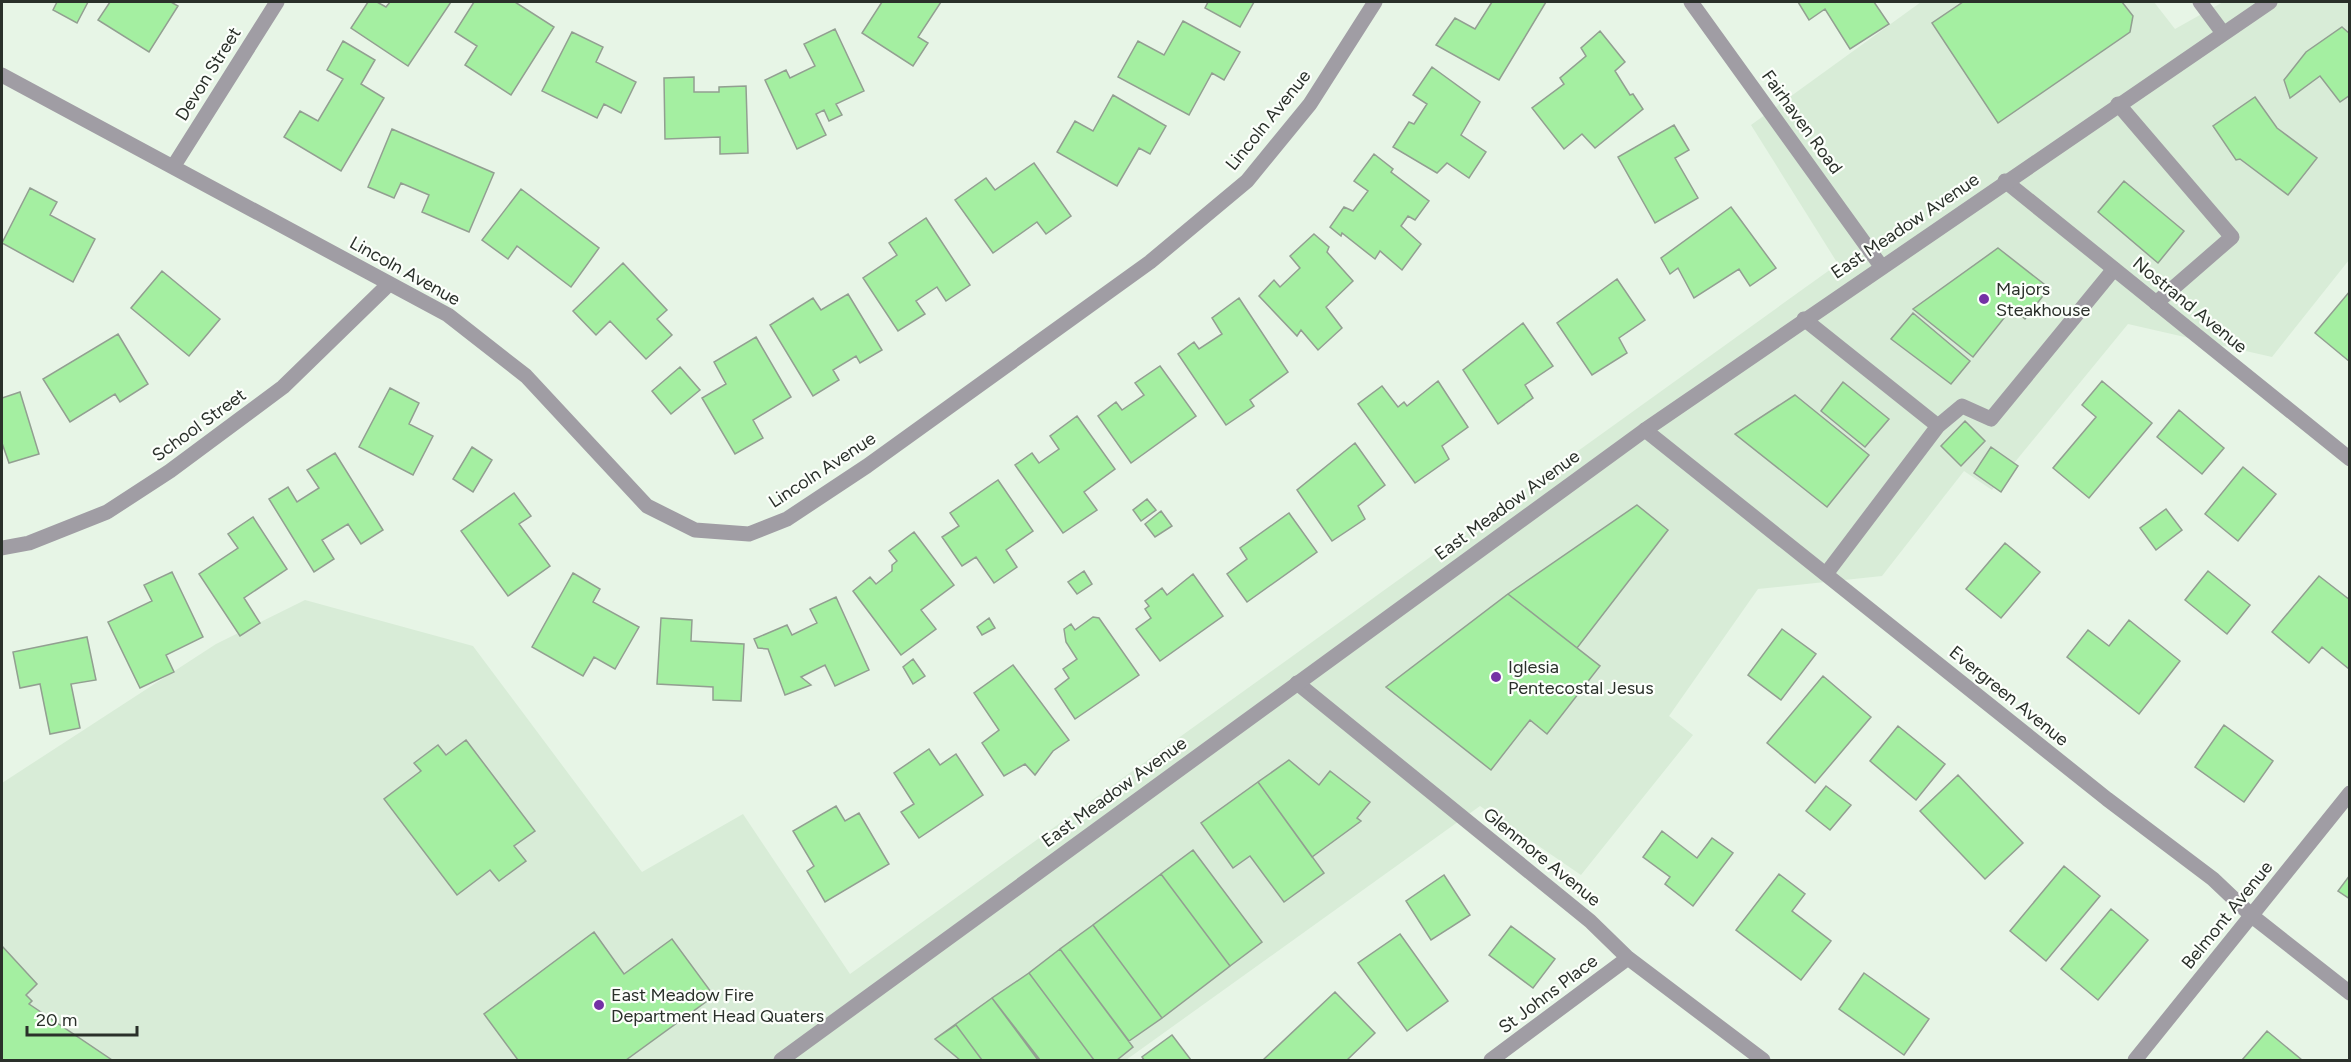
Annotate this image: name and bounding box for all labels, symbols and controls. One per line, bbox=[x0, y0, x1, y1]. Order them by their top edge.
street label: Devon Street bbox=[170, 23, 246, 125]
street label: Lincoln Avenue bbox=[1221, 65, 1315, 175]
street label: Fairhaven Road bbox=[1757, 66, 1847, 178]
street label: East Meadow Avenue bbox=[1827, 168, 1983, 284]
street label: Lincoln Avenue bbox=[346, 232, 464, 311]
street label: Nostrand Avenue bbox=[2128, 252, 2252, 358]
place label: Majors Steakhouse bbox=[1996, 278, 2090, 321]
marker: Majors Steakhouse bbox=[1977, 292, 1991, 306]
street label: School Street bbox=[148, 384, 250, 466]
street label: Lincoln Avenue bbox=[764, 427, 880, 513]
street label: East Meadow Avenue bbox=[1430, 445, 1584, 565]
street label: Evergreen Avenue bbox=[1945, 641, 2073, 751]
place label: Iglesia Pentecostal Jesus bbox=[1508, 656, 1654, 699]
marker: Iglesia Pentecostal Jesus bbox=[1489, 670, 1503, 684]
street label: East Meadow Avenue bbox=[1037, 732, 1191, 852]
street label: Glenmore Avenue bbox=[1479, 803, 1605, 911]
street label: Belmont Avenue bbox=[2177, 856, 2277, 973]
street label: St Johns Place bbox=[1494, 950, 1602, 1038]
place label: East Meadow Fire Department Head Quaters bbox=[611, 984, 824, 1027]
marker: East Meadow Fire Department Head Quaters bbox=[592, 998, 606, 1012]
scale bar bbox=[27, 999, 136, 1037]
text: 20 m bbox=[36, 1009, 77, 1031]

